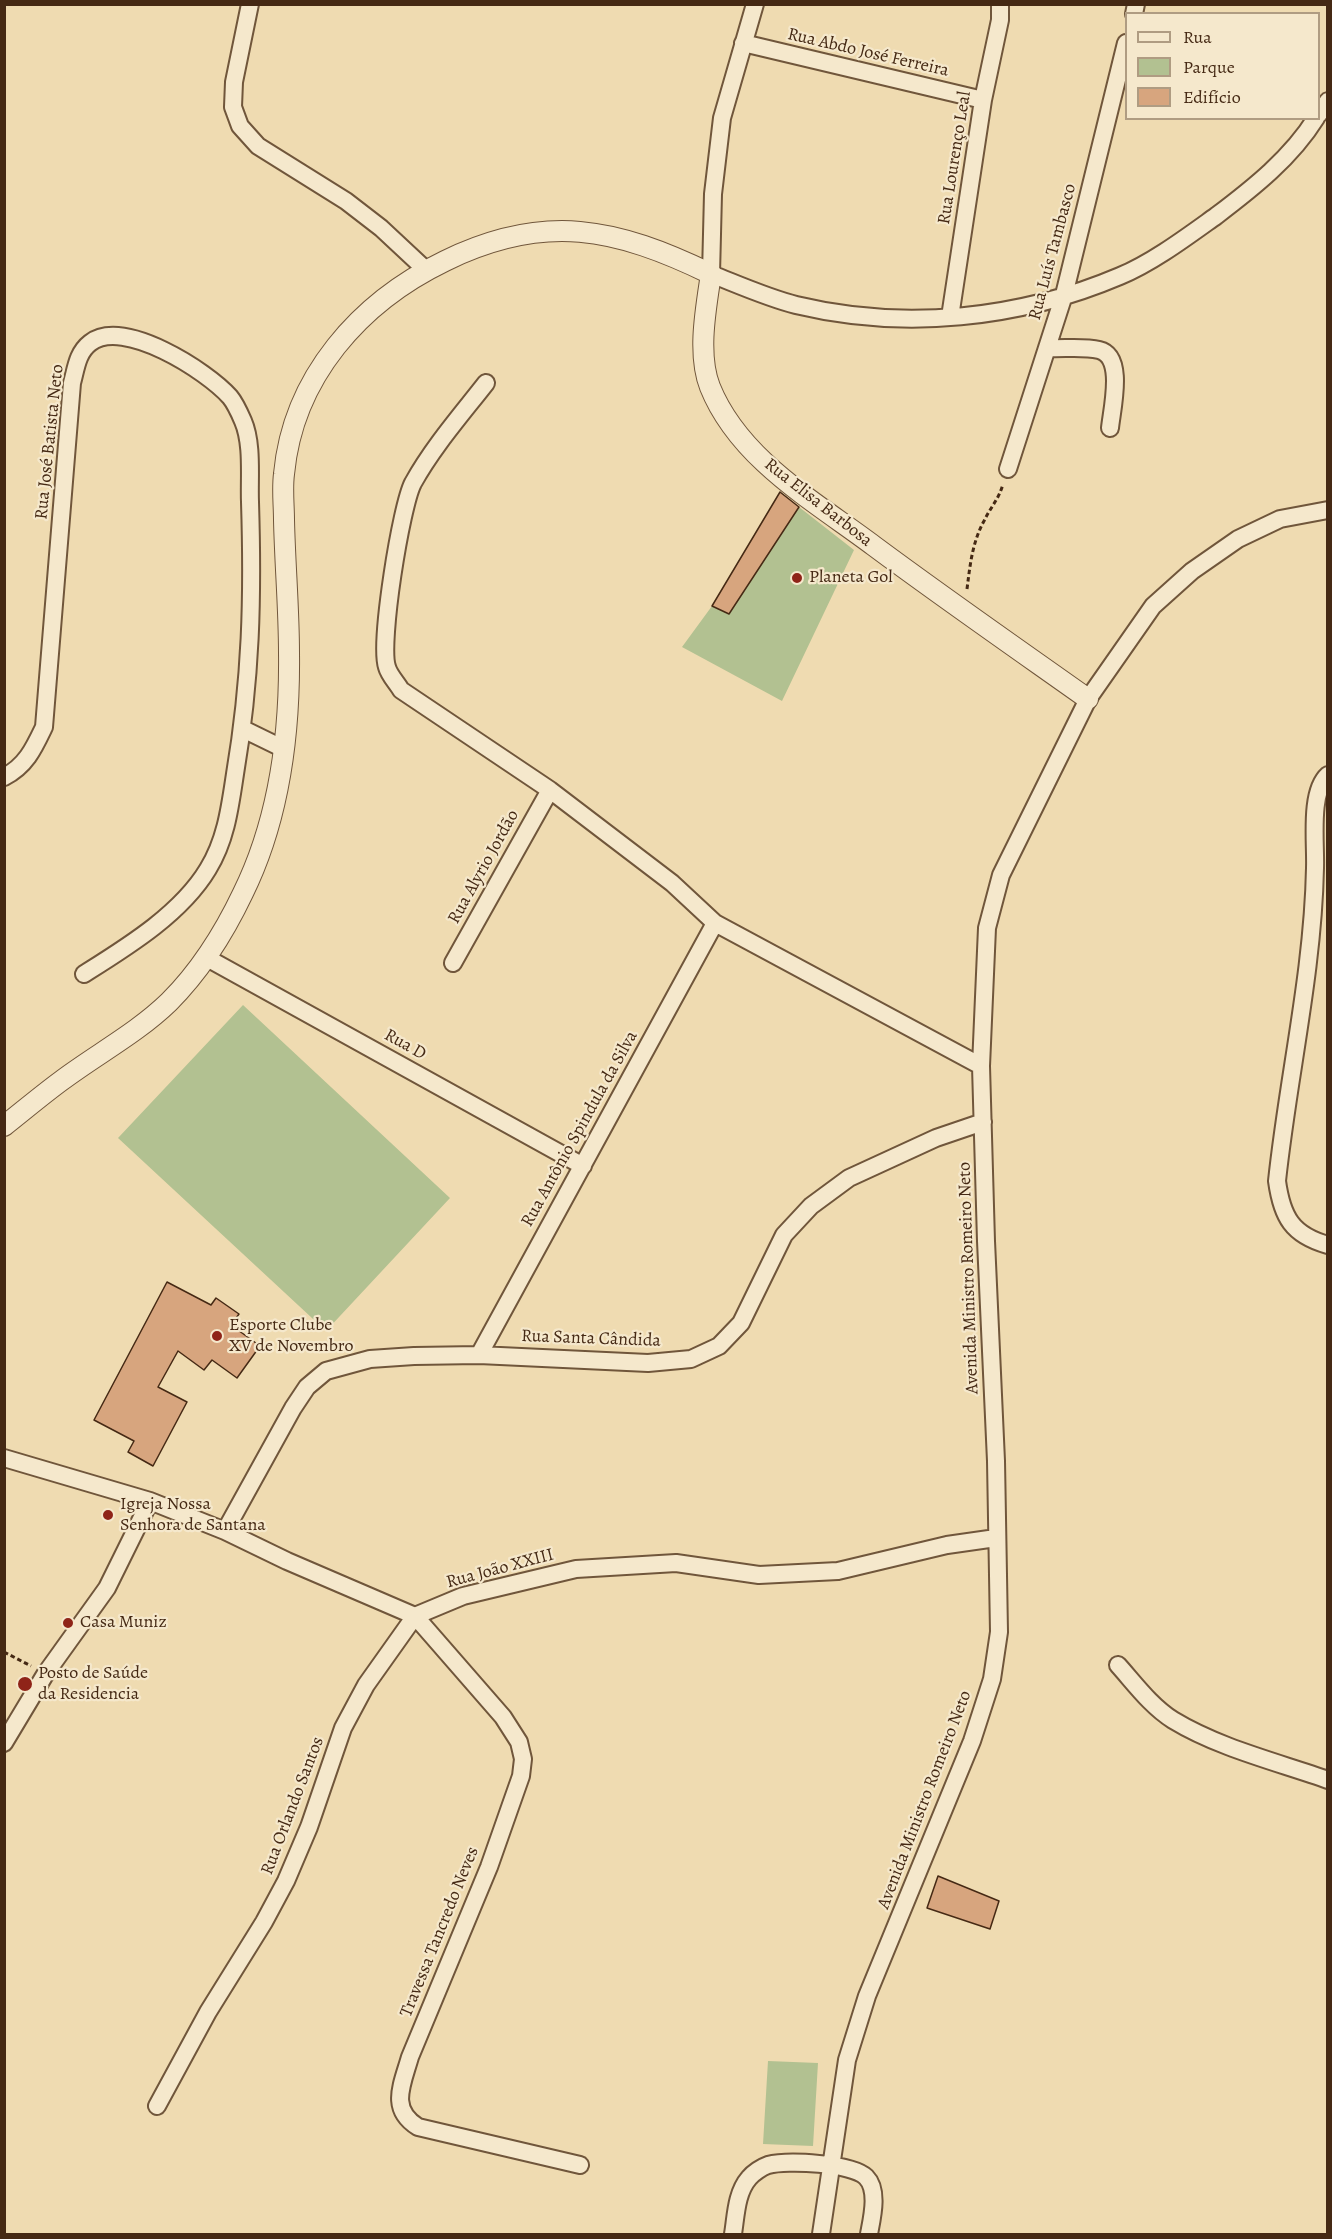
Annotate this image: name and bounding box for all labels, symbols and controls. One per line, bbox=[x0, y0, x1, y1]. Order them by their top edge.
legend bbox=[1125, 12, 1320, 120]
street label: Rua Abdo José Ferreira bbox=[785, 24, 951, 82]
text: Rua bbox=[1183, 25, 1212, 49]
text: Parque bbox=[1183, 55, 1235, 79]
text: Edifício bbox=[1183, 85, 1241, 109]
street label: Rua Lourenço Leal bbox=[934, 90, 976, 226]
street label: Rua Luís Tambasco bbox=[1024, 181, 1082, 323]
street label: Rua José Batista Neto bbox=[31, 363, 69, 521]
street label: Rua Elisa Barbosa bbox=[760, 454, 876, 552]
place label: Planeta Gol bbox=[809, 567, 893, 589]
marker: Planeta Gol bbox=[790, 571, 804, 585]
street label: Rua Alyrio Jordão bbox=[444, 806, 524, 928]
street label: Rua D bbox=[380, 1025, 430, 1065]
street label: Rua Antônio Spindula da Silva bbox=[517, 1027, 643, 1231]
street label: Avenida Ministro Romeiro Neto bbox=[954, 1162, 984, 1394]
place label: Esporte Clube XV de Novembro bbox=[229, 1315, 353, 1358]
street label: Rua Santa Cândida bbox=[521, 1326, 661, 1352]
marker: Esporte Clube XV de Novembro bbox=[210, 1329, 224, 1343]
place label: Igreja Nossa Senhora de Santana bbox=[120, 1494, 266, 1537]
marker: Igreja Nossa Senhora de Santana bbox=[101, 1508, 115, 1522]
street label: Rua João XXIII bbox=[444, 1544, 556, 1594]
place label: Casa Muniz bbox=[80, 1612, 167, 1634]
marker: Casa Muniz bbox=[61, 1616, 75, 1630]
place label: Posto de Saúde da Residencia bbox=[38, 1663, 148, 1706]
marker: Posto de Saúde da Residencia bbox=[16, 1675, 34, 1693]
street label: Avenida Ministro Romeiro Neto bbox=[873, 1688, 977, 1912]
street label: Rua Orlando Santos bbox=[257, 1734, 329, 1878]
street label: Travessa Tancredo Neves bbox=[396, 1844, 484, 2020]

